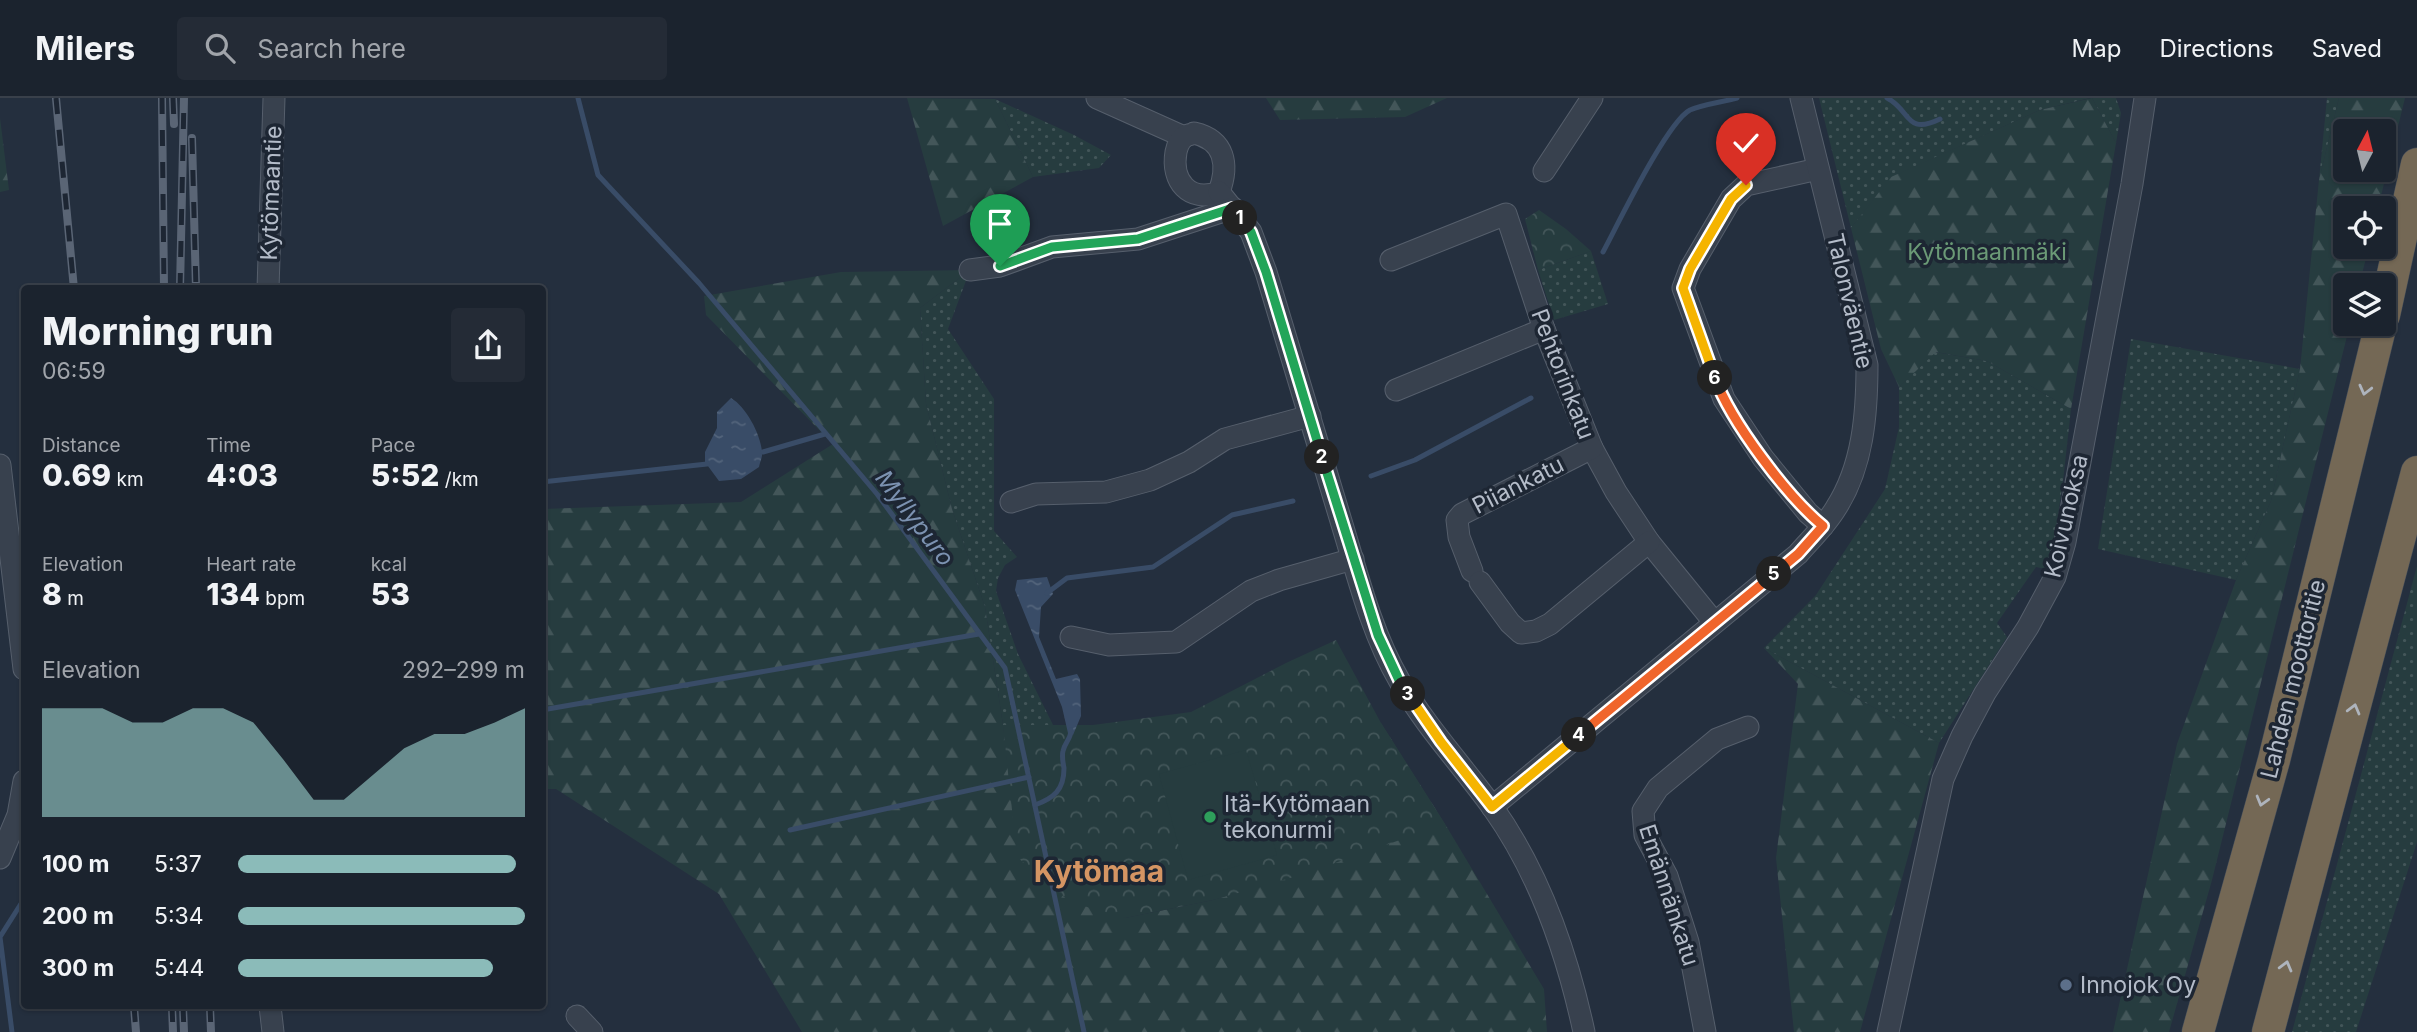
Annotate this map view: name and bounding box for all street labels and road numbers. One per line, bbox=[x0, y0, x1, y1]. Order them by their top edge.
street label: Kytömaantie bbox=[255, 125, 287, 261]
street label: Talonväentie bbox=[1821, 231, 1879, 371]
street label: Pehtorinkatu bbox=[1525, 305, 1601, 443]
street label: Piiankatu bbox=[1468, 450, 1568, 520]
street label: Koivunoksa bbox=[2038, 452, 2094, 580]
street label: Lahden moottoritie bbox=[2255, 577, 2331, 781]
street label: Emännänkatu bbox=[1633, 821, 1705, 969]

